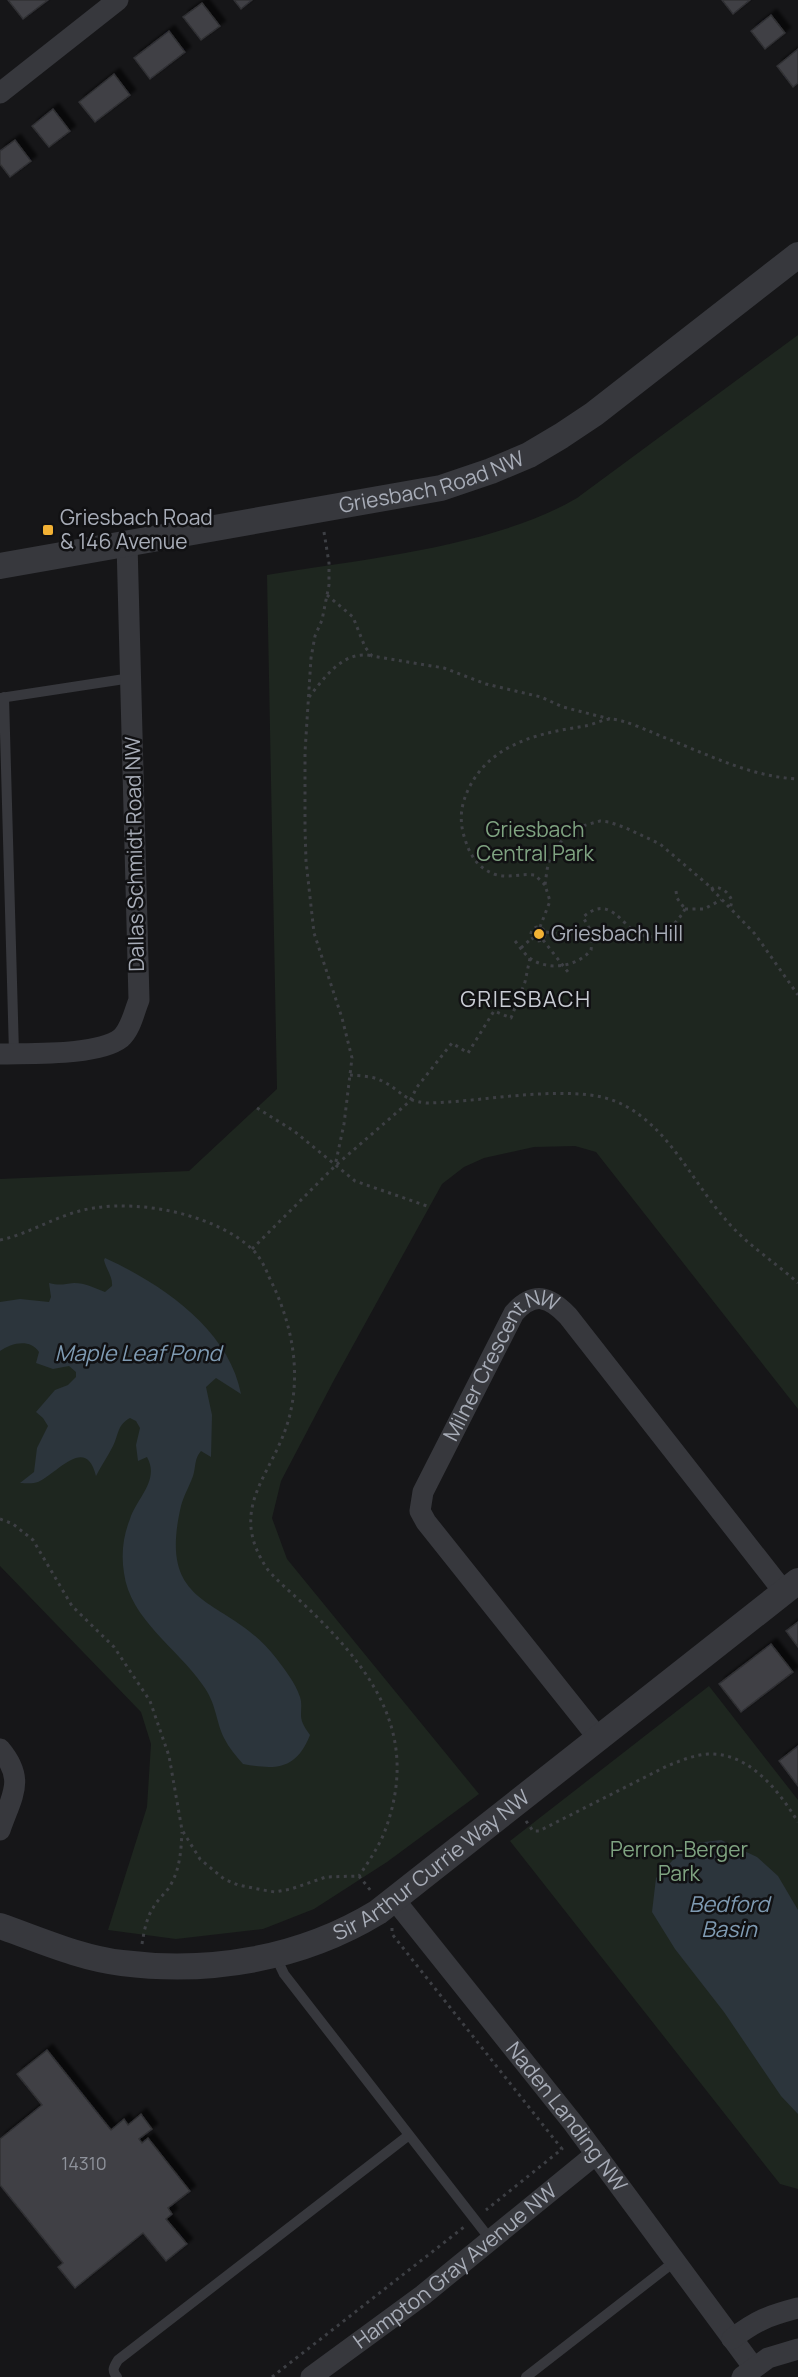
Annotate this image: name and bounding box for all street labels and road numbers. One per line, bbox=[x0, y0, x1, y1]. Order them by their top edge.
street label: Griesbach Road NW bbox=[337, 444, 529, 519]
street label: Dallas Schmidt Road NW bbox=[118, 736, 150, 972]
street label: Milner Crescent NW bbox=[436, 1283, 565, 1446]
street label: Sir Arthur Currie Way NW bbox=[328, 1783, 535, 1947]
street label: Naden Landing NW bbox=[500, 2036, 634, 2197]
street label: Hampton Gray Avenue NW bbox=[347, 2176, 563, 2354]

